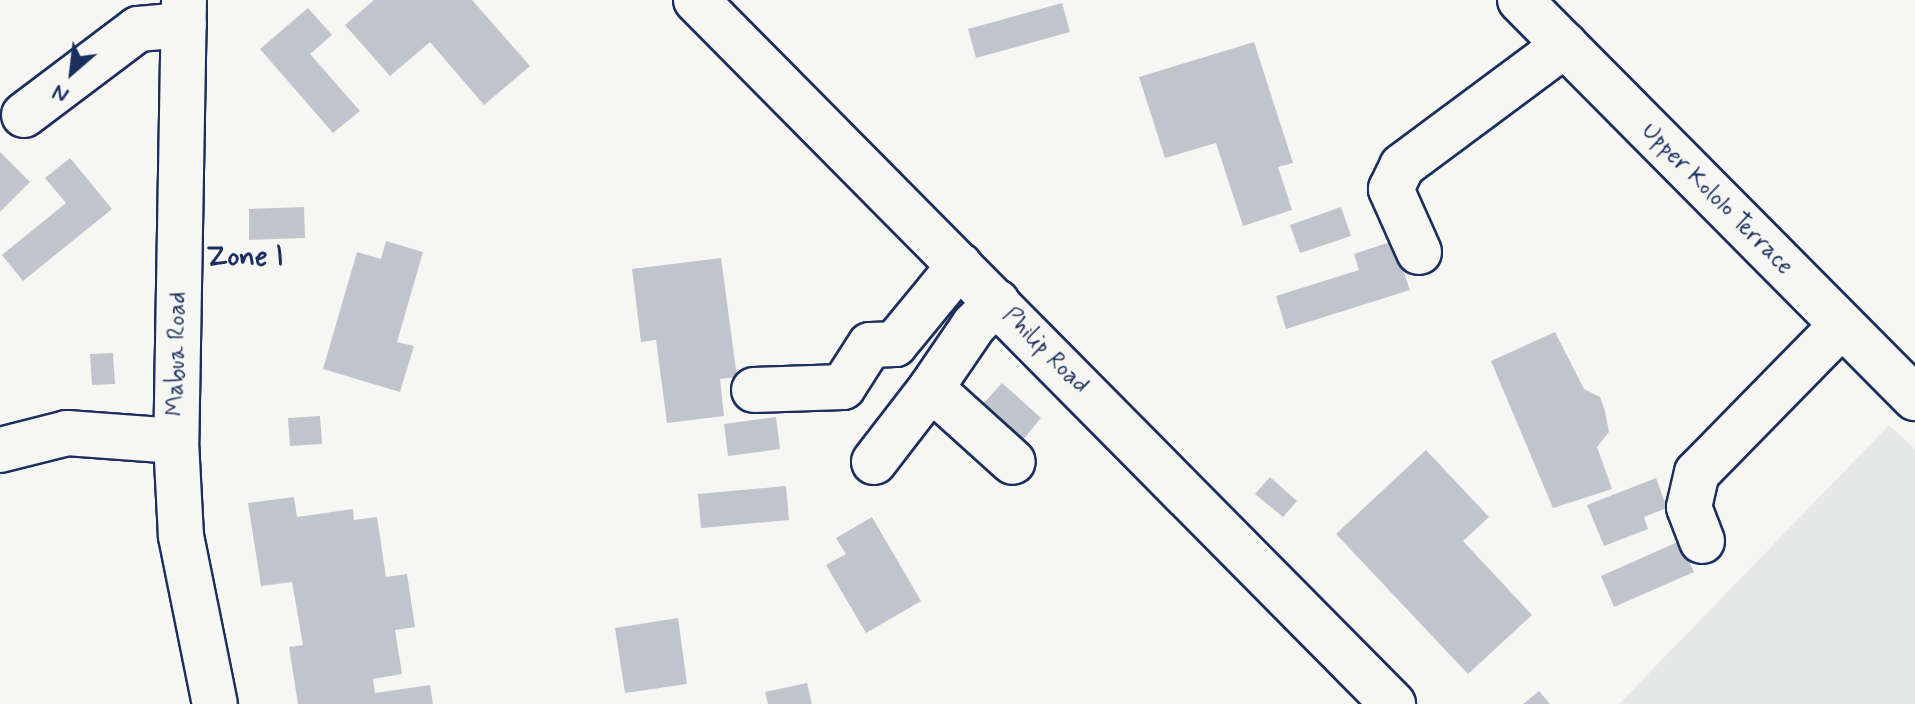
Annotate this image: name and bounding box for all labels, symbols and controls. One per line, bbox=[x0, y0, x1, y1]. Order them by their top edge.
north arrow bbox=[32, 32, 112, 112]
text: N bbox=[48, 77, 74, 109]
street label: Upper Kololo Terrace bbox=[1635, 117, 1799, 281]
district label: Zone I bbox=[203, 241, 287, 275]
street label: Mabua Road bbox=[162, 291, 192, 417]
street label: Philip Road bbox=[996, 302, 1094, 400]

